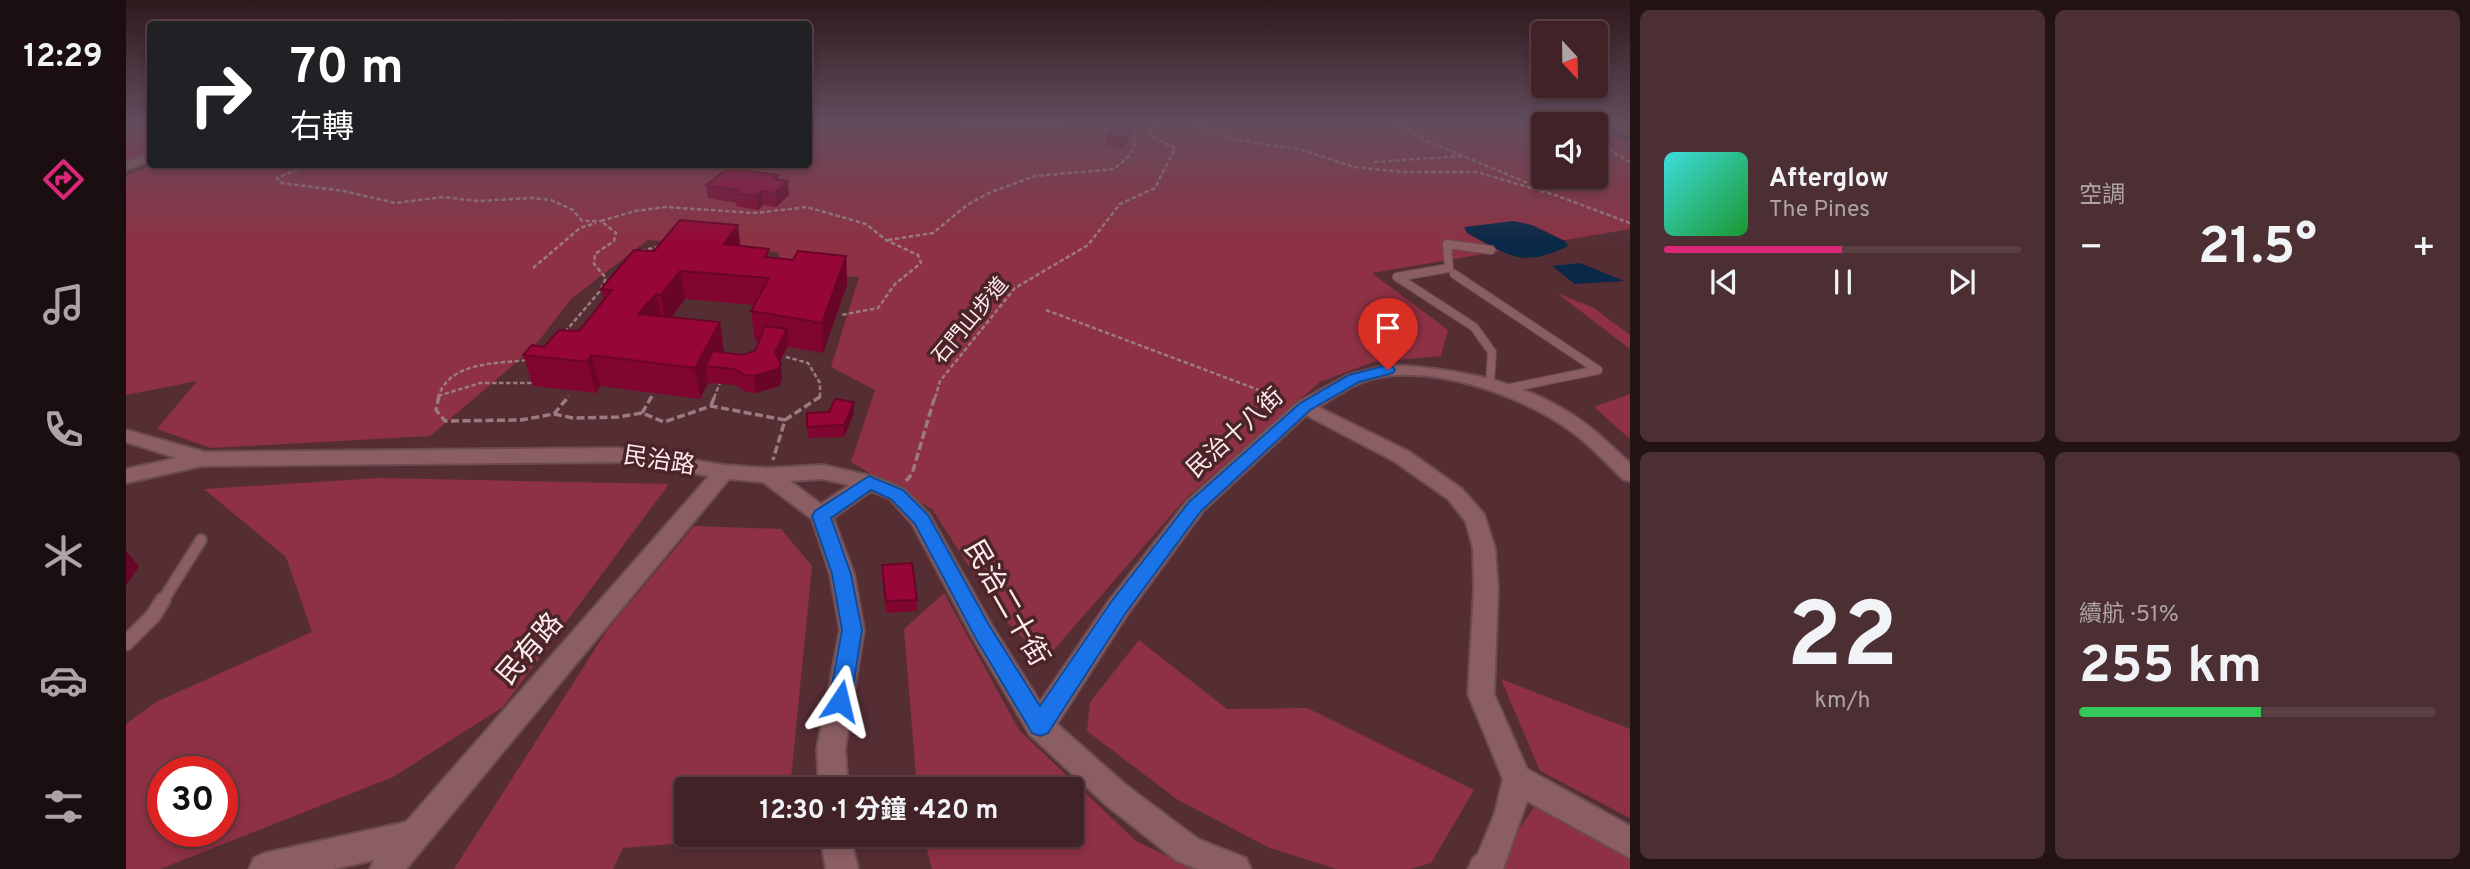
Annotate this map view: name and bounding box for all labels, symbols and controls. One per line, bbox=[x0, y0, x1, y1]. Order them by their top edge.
north arrow bbox=[1531, 21, 1608, 98]
map controls bbox=[1531, 21, 1608, 189]
text: 12:29 bbox=[23, 38, 103, 78]
text: 70 m bbox=[290, 39, 404, 101]
icon: right bbox=[175, 49, 266, 140]
text: 右轉 bbox=[290, 109, 354, 149]
button: sound bbox=[1531, 112, 1608, 189]
icon: directions bbox=[39, 155, 88, 204]
text: Afterglow bbox=[1769, 163, 1889, 196]
text: 空調 bbox=[2079, 182, 2125, 211]
text: The Pines bbox=[1769, 196, 1870, 225]
text: 21.5° bbox=[2198, 216, 2317, 282]
text: − bbox=[2079, 225, 2104, 274]
text: + bbox=[2411, 225, 2436, 274]
icon: previous bbox=[1705, 263, 1743, 301]
icon: pause bbox=[1824, 263, 1862, 301]
icon: next bbox=[1943, 263, 1981, 301]
street label: 石門山步道 bbox=[927, 272, 1015, 370]
icon: music bbox=[39, 280, 88, 329]
pin bbox=[1358, 298, 1418, 370]
icon: arrive bbox=[1369, 309, 1407, 347]
street label: 民治十八街 bbox=[1181, 383, 1291, 485]
icon: phone bbox=[39, 405, 88, 454]
street label: 民治路 bbox=[621, 442, 697, 482]
icon: climate bbox=[39, 531, 88, 580]
street label: 民治二十街 bbox=[954, 534, 1056, 674]
text: 22 bbox=[1787, 584, 1898, 699]
text: 續航 · 51% bbox=[2079, 601, 2179, 630]
street label: 民有路 bbox=[490, 606, 572, 694]
text: 255 km bbox=[2079, 635, 2262, 701]
icon: car bbox=[39, 656, 88, 705]
position arrow bbox=[803, 664, 877, 738]
text: km/h bbox=[1815, 687, 1870, 716]
speed limit sign: 30 bbox=[147, 756, 238, 847]
icon: filters bbox=[39, 782, 88, 831]
text: 12:30 · 1 分鐘 · 420 m bbox=[760, 795, 998, 828]

